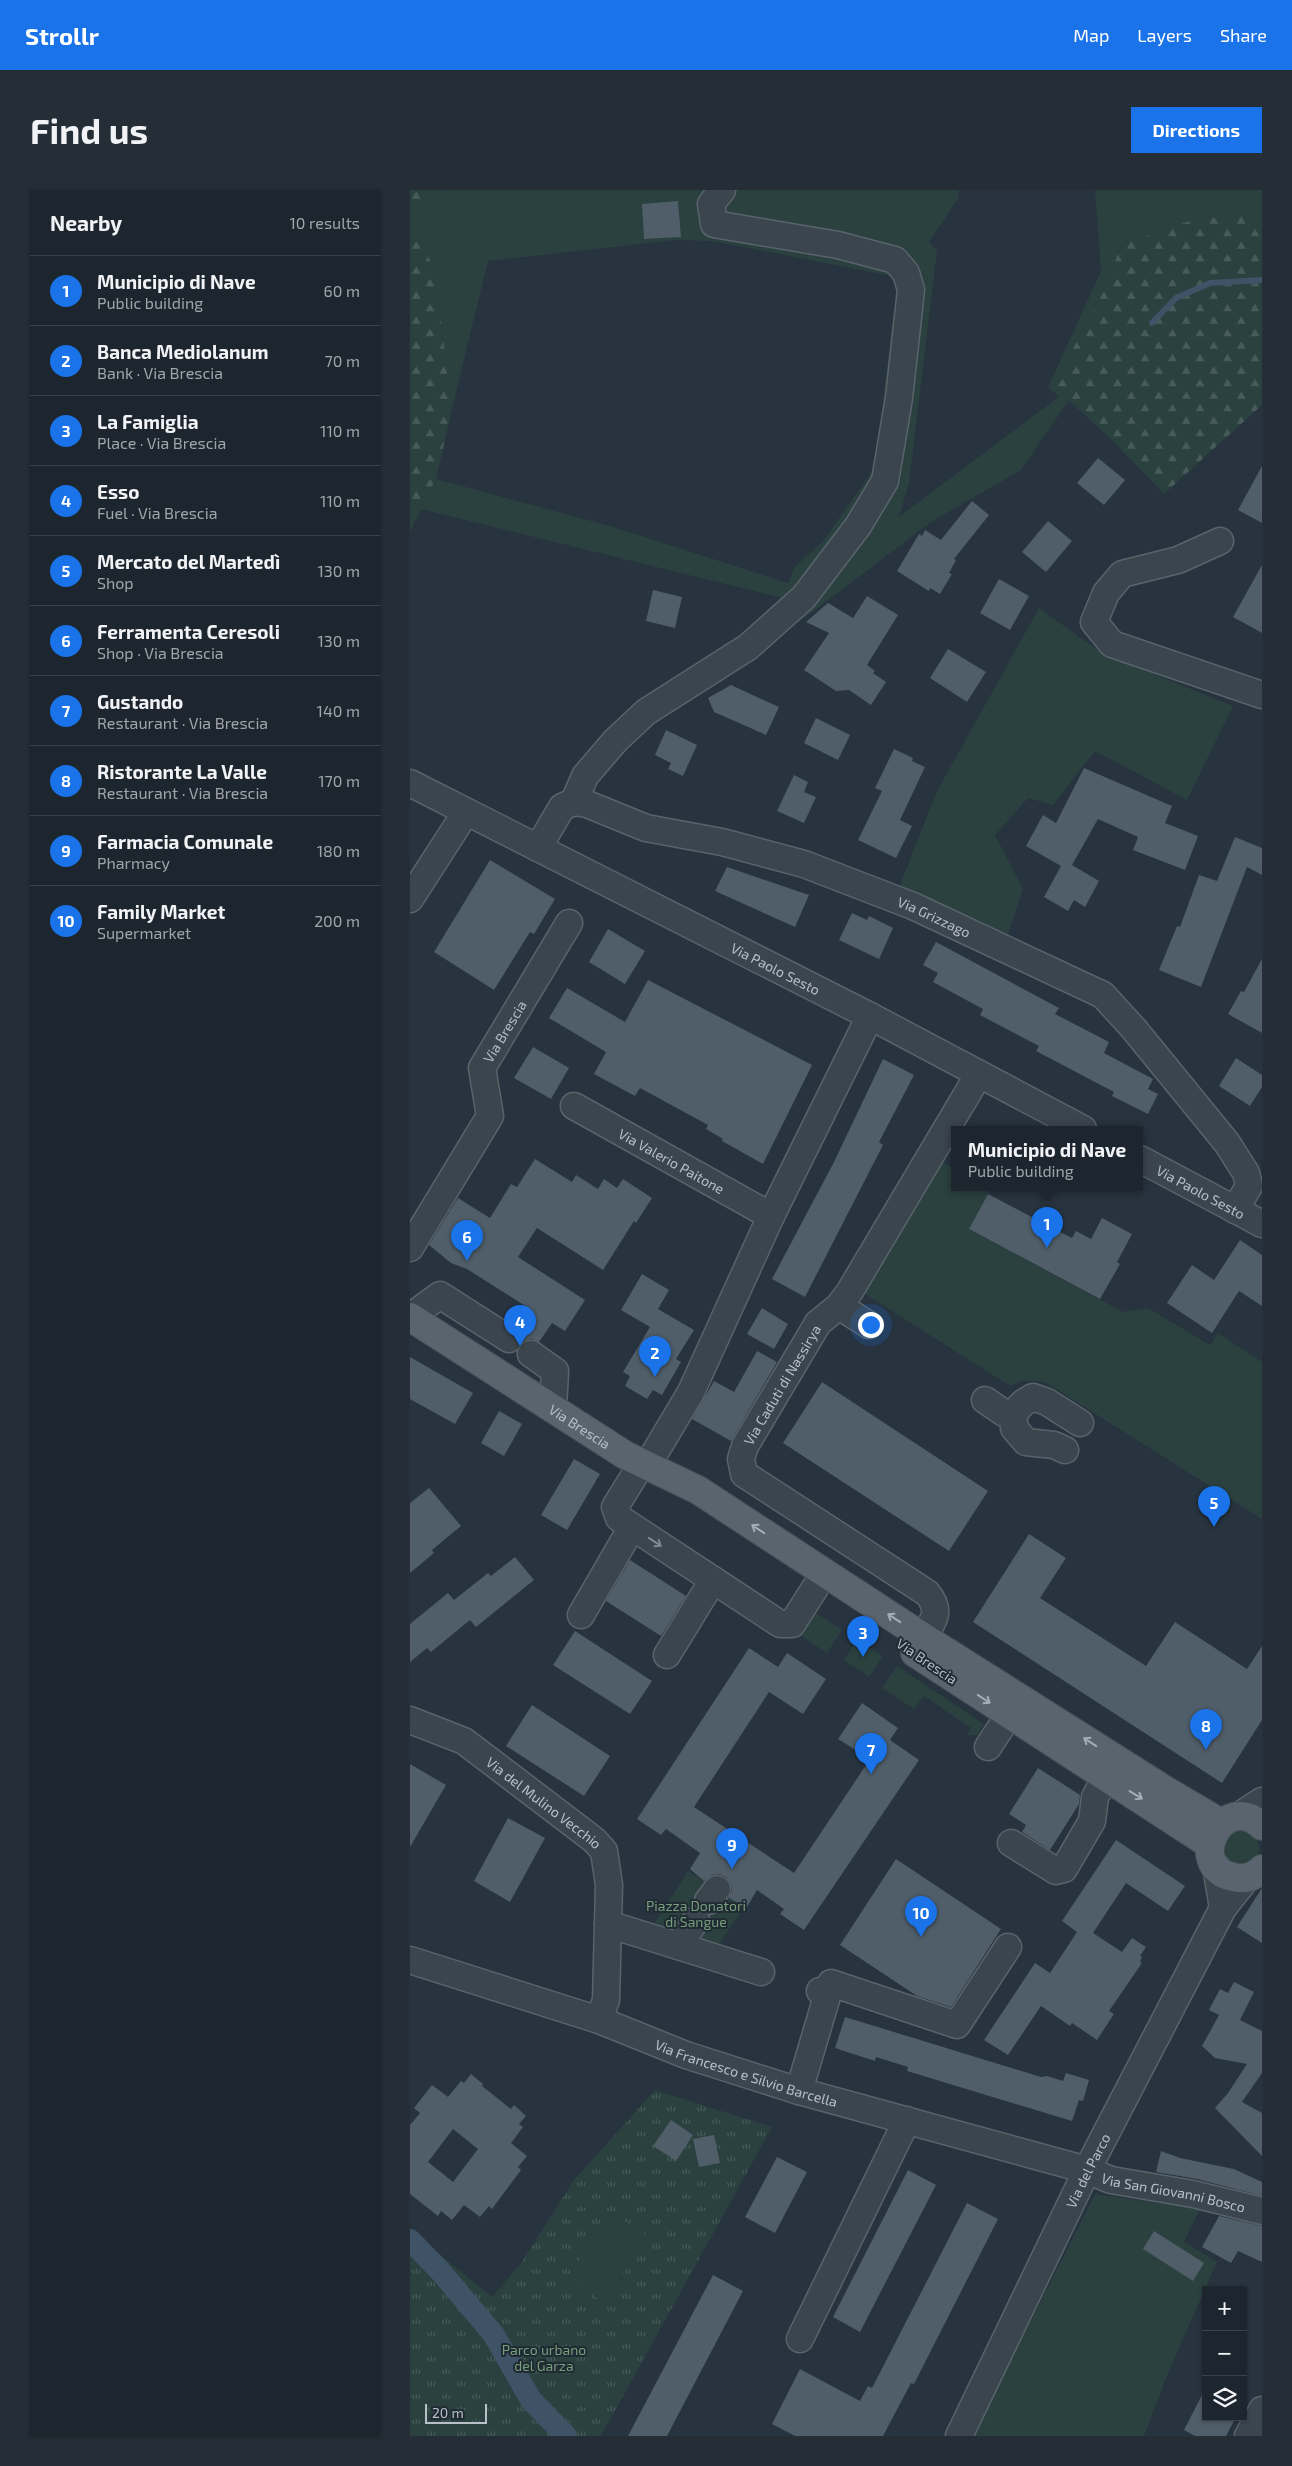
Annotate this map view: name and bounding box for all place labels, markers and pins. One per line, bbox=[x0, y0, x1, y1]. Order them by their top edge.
pin: 1 bbox=[1031, 1207, 1063, 1248]
pin: 6 bbox=[451, 1220, 483, 1261]
pin: 4 bbox=[504, 1305, 536, 1346]
pin: 2 bbox=[639, 1336, 671, 1377]
pin: 5 bbox=[1198, 1486, 1230, 1527]
pin: 3 bbox=[847, 1616, 879, 1657]
pin: 8 bbox=[1190, 1709, 1222, 1750]
pin: 7 bbox=[855, 1733, 887, 1774]
pin: 9 bbox=[716, 1828, 748, 1869]
pin: 10 bbox=[905, 1896, 937, 1937]

